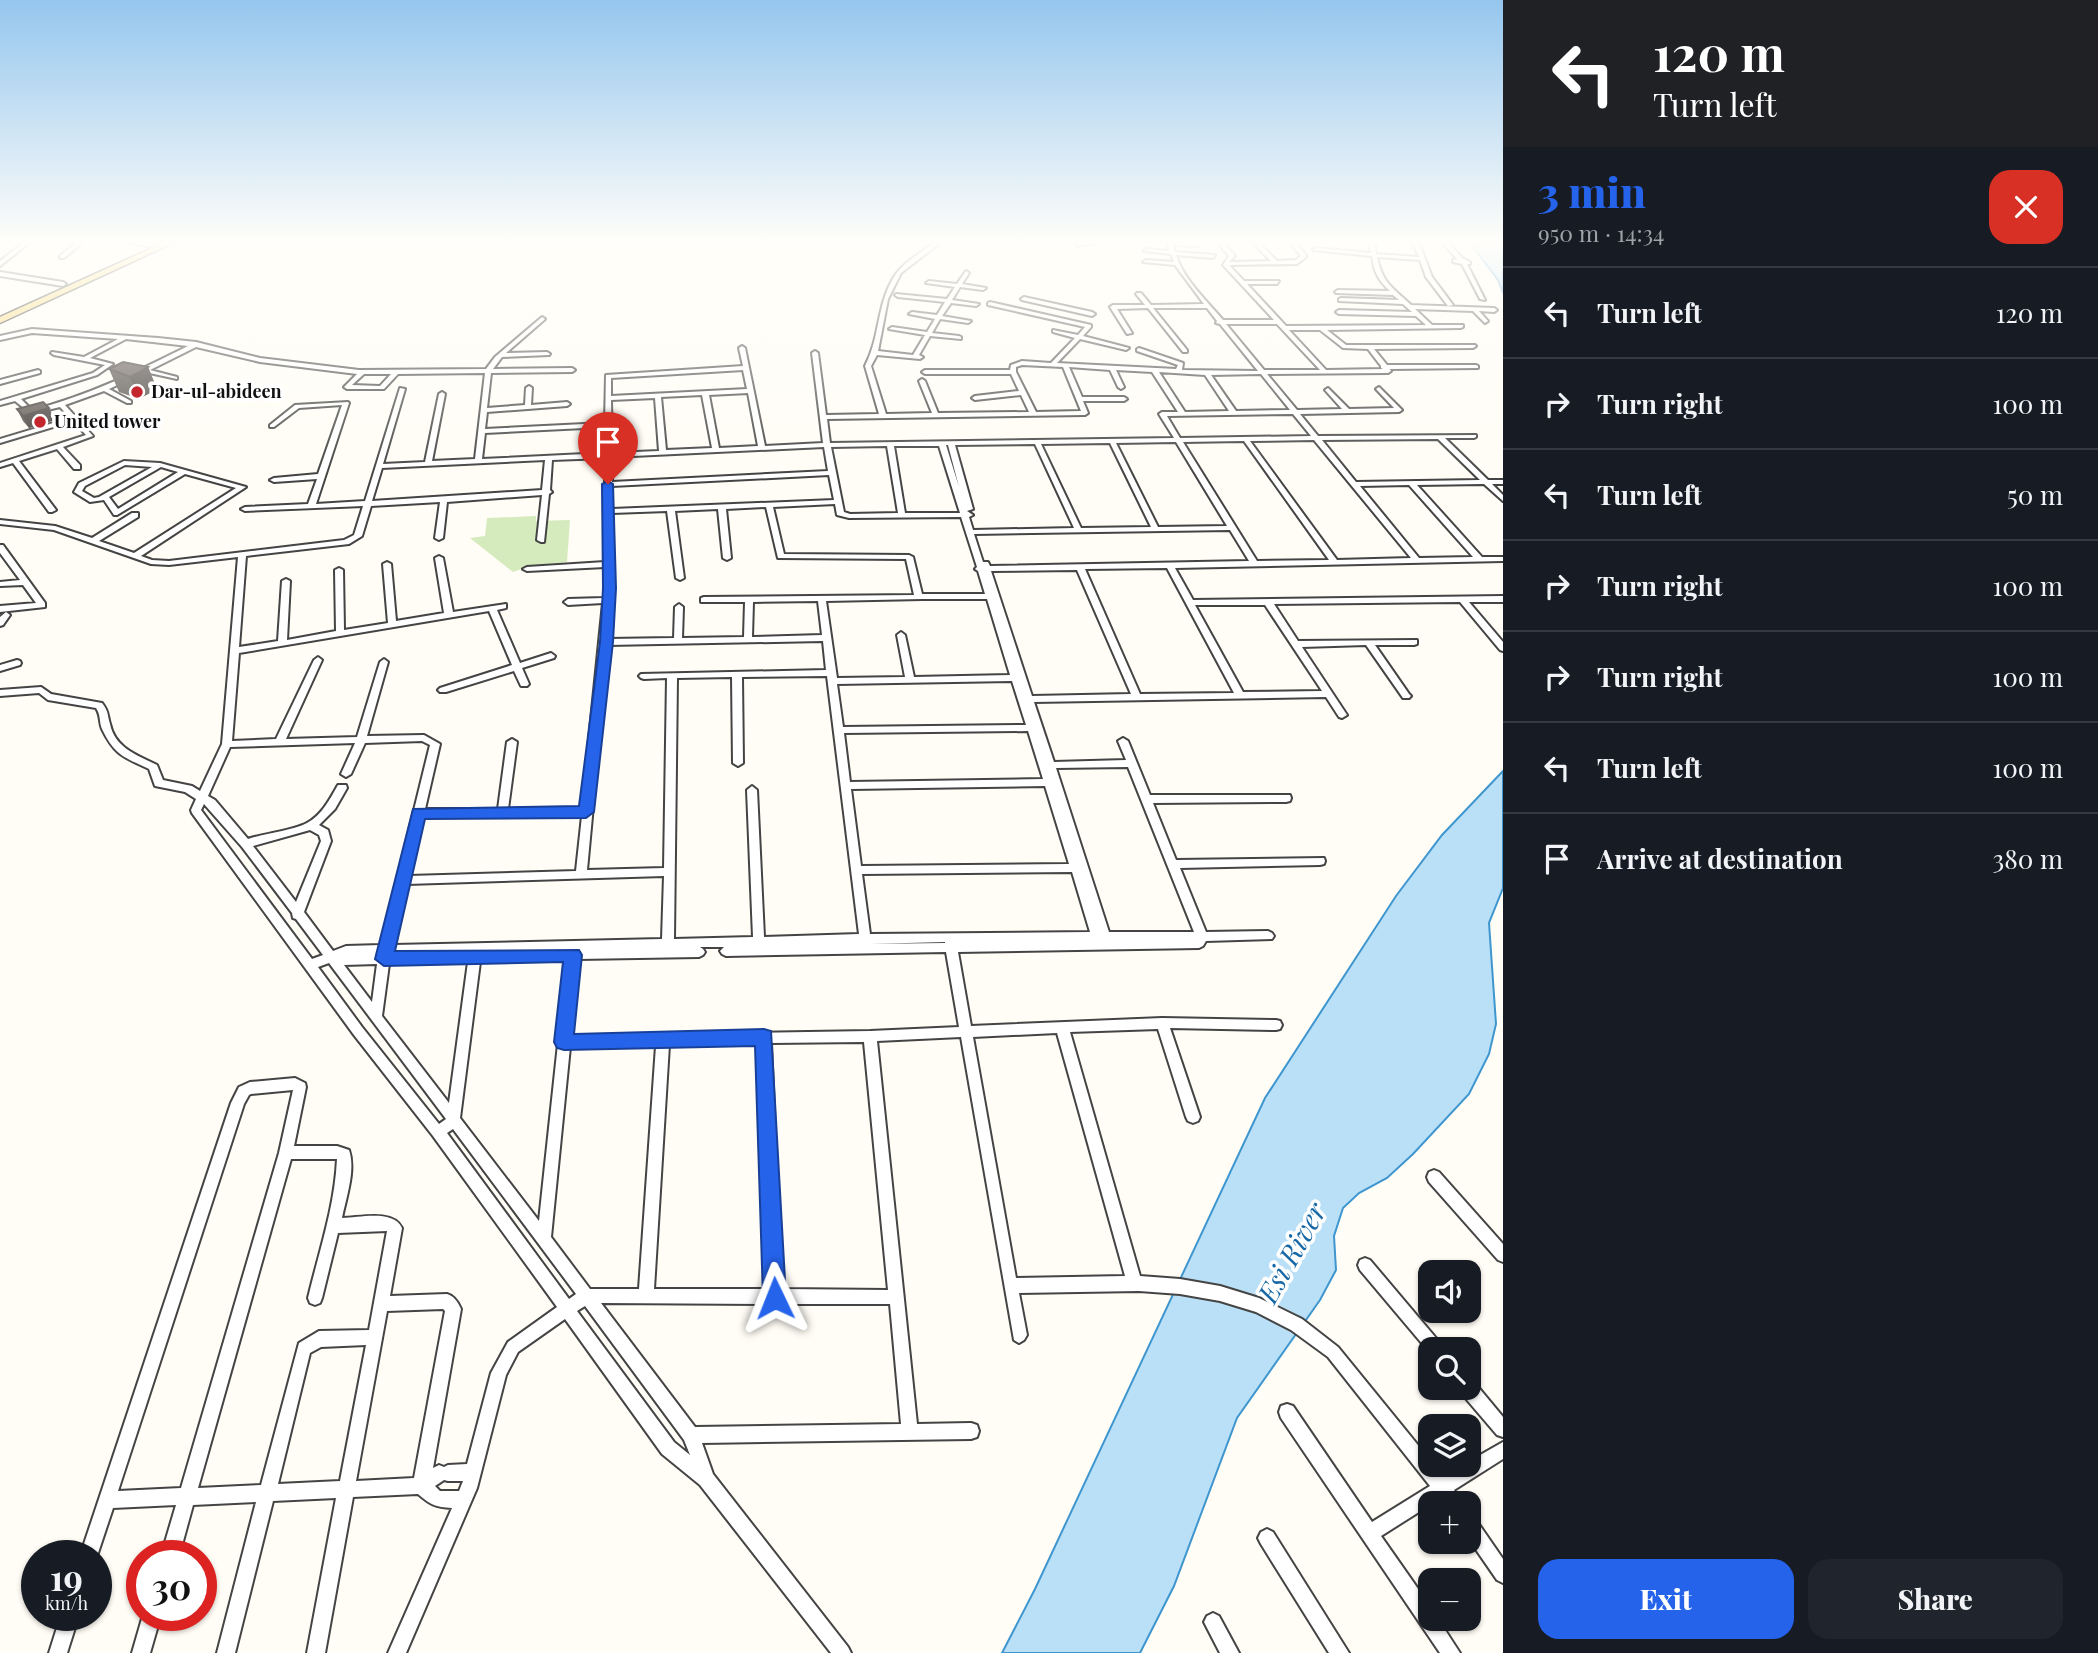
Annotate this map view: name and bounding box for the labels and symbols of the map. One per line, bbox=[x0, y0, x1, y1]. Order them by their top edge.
place label: Dar-ul-abideen bbox=[151, 379, 282, 403]
marker: Dar-ul-abideen bbox=[129, 384, 145, 400]
place label: United tower bbox=[54, 409, 161, 433]
pin bbox=[578, 412, 638, 484]
marker: United tower bbox=[32, 414, 48, 430]
water label: Esi River bbox=[1248, 1195, 1334, 1310]
position arrow bbox=[738, 1261, 812, 1335]
speed limit sign: 30 bbox=[126, 1540, 217, 1631]

